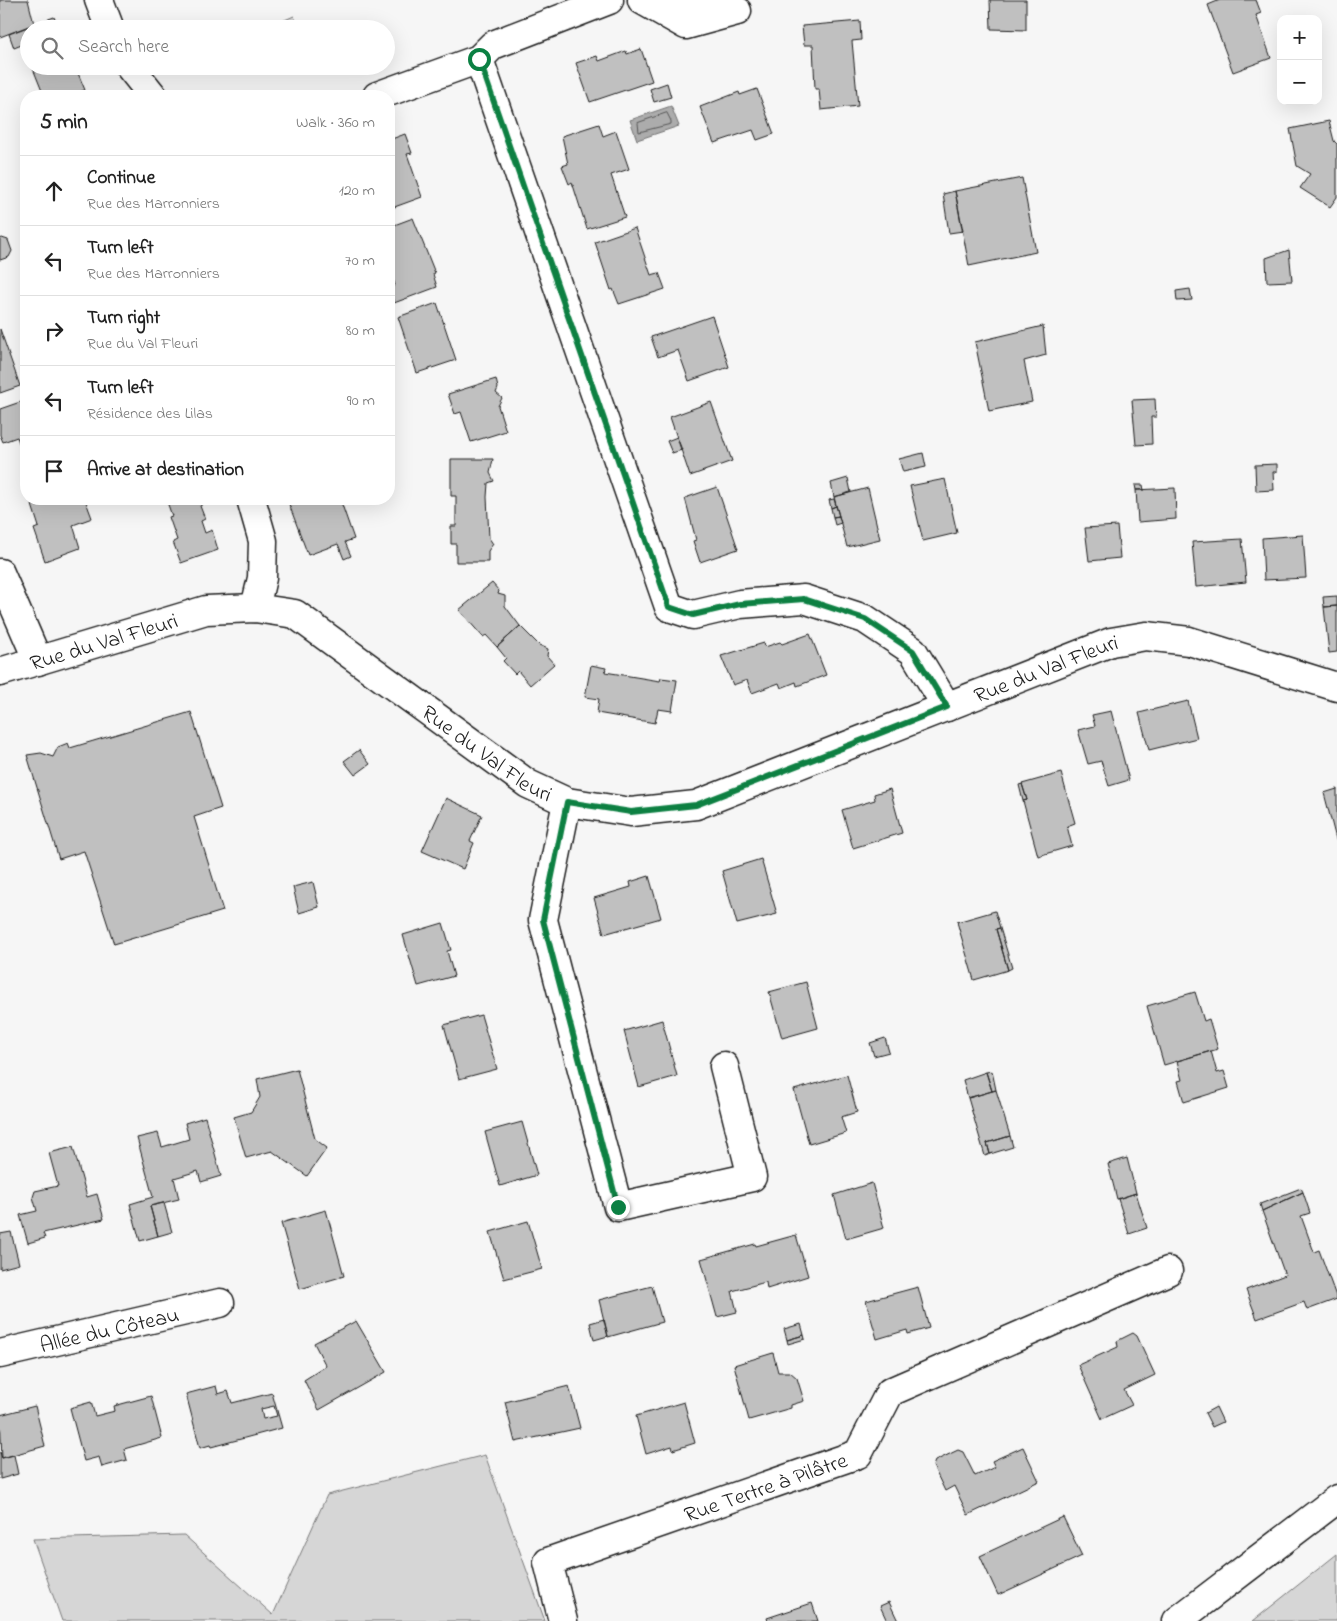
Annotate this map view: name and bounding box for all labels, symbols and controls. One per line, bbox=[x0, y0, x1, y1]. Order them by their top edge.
map controls bbox=[1277, 15, 1322, 105]
button: + bbox=[1277, 15, 1322, 60]
search box bbox=[20, 20, 395, 75]
icon: search bbox=[38, 34, 66, 62]
text: Search here bbox=[78, 34, 169, 61]
route start bbox=[468, 48, 491, 71]
button: − bbox=[1277, 60, 1322, 105]
text: 5 min bbox=[40, 108, 88, 138]
text: Walk · 360 m bbox=[296, 111, 375, 135]
text: Continue bbox=[87, 165, 155, 192]
icon: ahead bbox=[40, 177, 68, 205]
text: 120 m bbox=[339, 179, 375, 203]
text: Rue des Marronniers bbox=[87, 192, 220, 216]
text: Turn left bbox=[87, 235, 154, 262]
icon: left bbox=[40, 247, 68, 275]
text: 70 m bbox=[345, 249, 375, 273]
text: Rue des Marronniers bbox=[87, 262, 220, 286]
text: Turn right bbox=[87, 305, 160, 332]
icon: right bbox=[40, 317, 68, 345]
text: 80 m bbox=[346, 319, 375, 343]
text: Rue du Val Fleuri bbox=[87, 332, 198, 356]
text: Turn left bbox=[87, 375, 154, 402]
icon: left bbox=[40, 387, 68, 415]
text: 90 m bbox=[347, 389, 375, 413]
text: Résidence des Lilas bbox=[87, 402, 213, 426]
icon: arrive bbox=[40, 457, 68, 485]
text: Arrive at destination bbox=[87, 457, 244, 484]
street label: Rue du Val Fleuri bbox=[26, 606, 182, 681]
street label: Rue du Val Fleuri bbox=[970, 628, 1121, 713]
street label: Rue du Val Fleuri bbox=[414, 698, 557, 812]
route end bbox=[607, 1196, 630, 1219]
street label: Allée du Côteau bbox=[37, 1300, 182, 1363]
street label: Rue Tertre à Pilâtre bbox=[680, 1446, 852, 1532]

